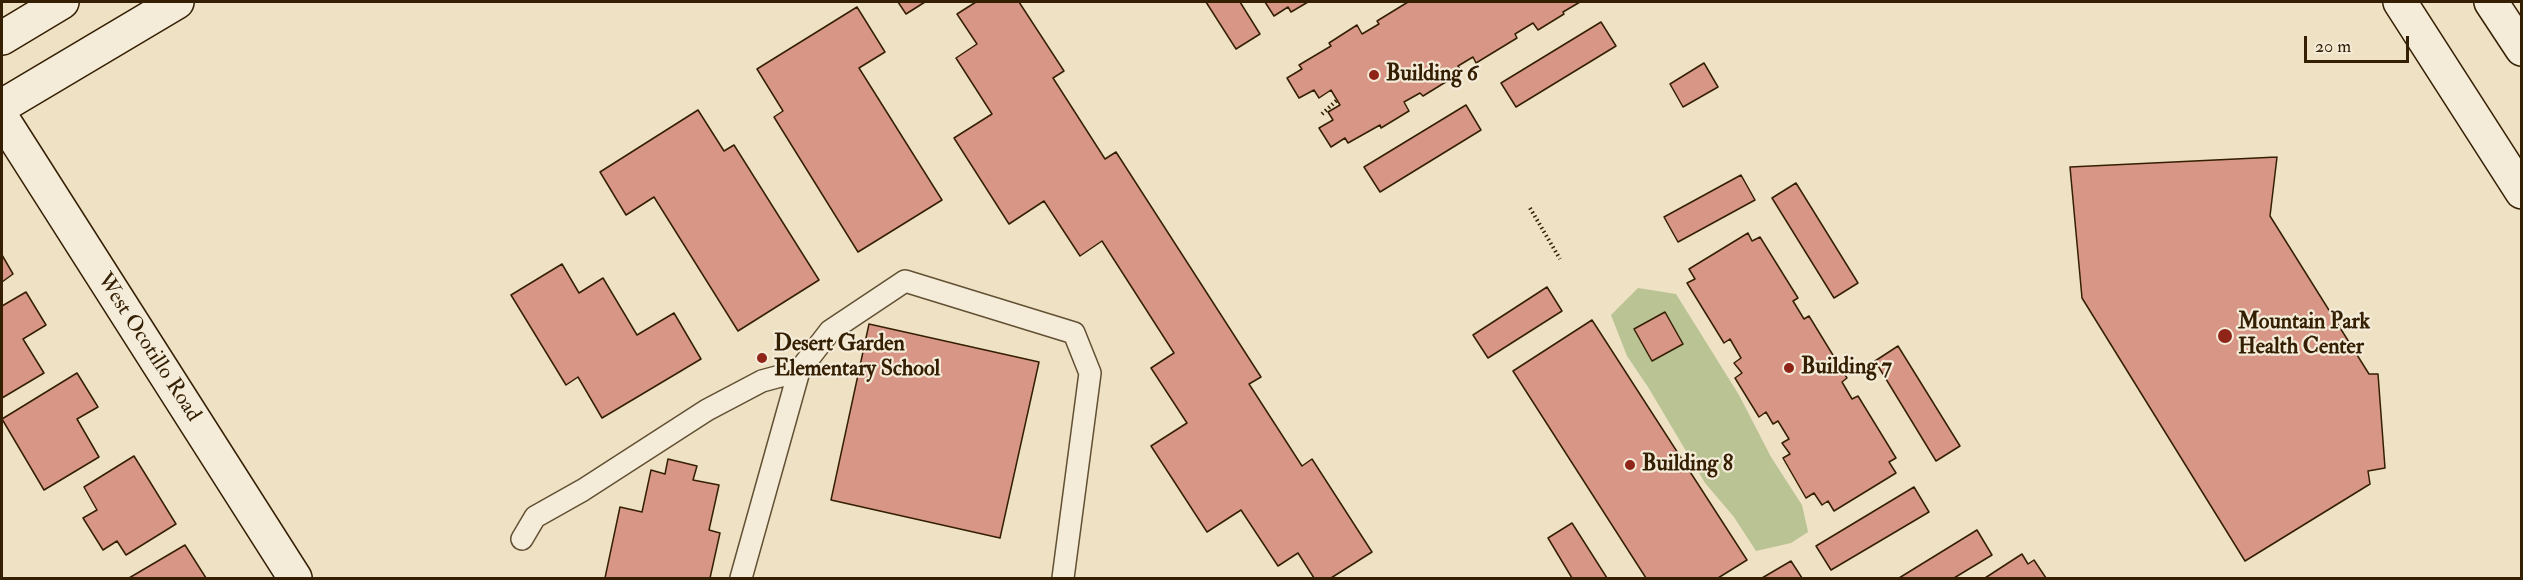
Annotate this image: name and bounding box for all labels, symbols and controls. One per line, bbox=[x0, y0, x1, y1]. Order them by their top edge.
scale bar bbox=[2307, 24, 2412, 62]
text: 20 m bbox=[2315, 35, 2351, 58]
place label: Building 6 bbox=[1386, 62, 1478, 88]
marker: Building 6 bbox=[1367, 68, 1381, 82]
street label: West Ocotillo Road bbox=[90, 269, 206, 427]
place label: Mountain Park Health Center bbox=[2238, 310, 2370, 362]
marker: Mountain Park Health Center bbox=[2216, 327, 2234, 345]
place label: Desert Garden Elementary School bbox=[774, 332, 940, 384]
marker: Desert Garden Elementary School bbox=[755, 351, 769, 365]
place label: Building 7 bbox=[1801, 355, 1892, 381]
marker: Building 7 bbox=[1782, 361, 1796, 375]
place label: Building 8 bbox=[1642, 452, 1733, 478]
marker: Building 8 bbox=[1623, 458, 1637, 472]

